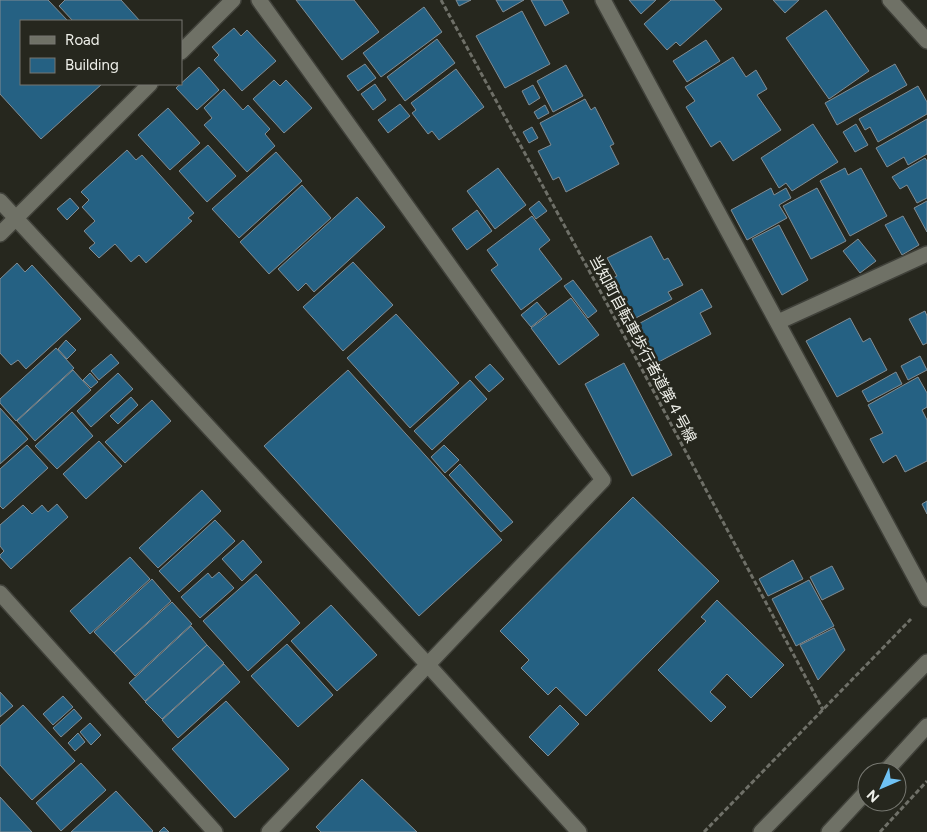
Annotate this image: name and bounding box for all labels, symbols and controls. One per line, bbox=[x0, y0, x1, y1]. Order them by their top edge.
legend bbox=[20, 20, 182, 85]
text: Road bbox=[65, 31, 100, 49]
text: Building bbox=[65, 56, 119, 74]
street label: 当知町自転車歩行者道第４号線 bbox=[586, 252, 700, 446]
north arrow bbox=[857, 762, 907, 812]
text: N bbox=[863, 786, 883, 806]

